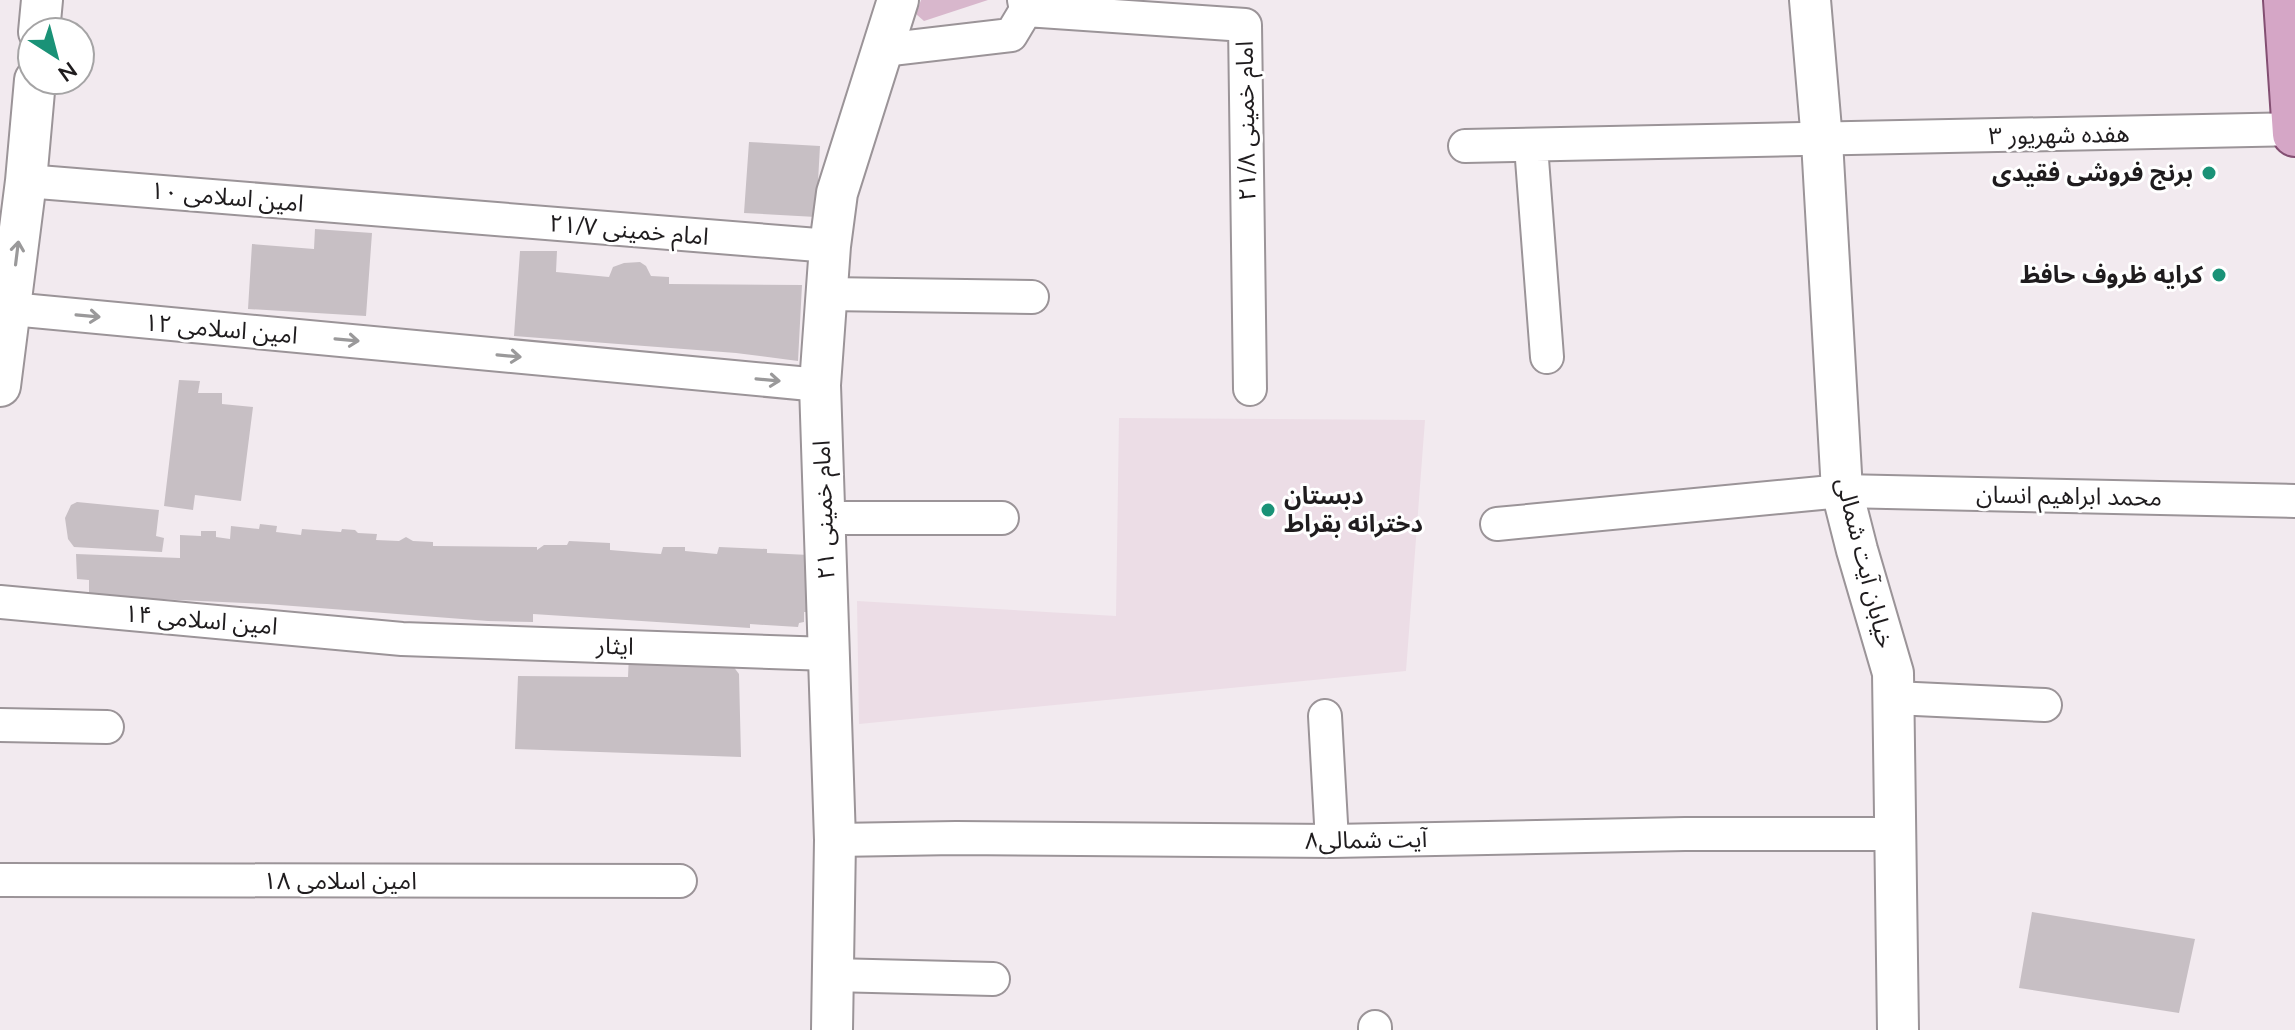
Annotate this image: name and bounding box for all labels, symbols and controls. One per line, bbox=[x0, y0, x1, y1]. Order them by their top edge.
north arrow bbox=[16, 16, 96, 96]
street label: امام خمینی ۲۱/۸ bbox=[1229, 41, 1265, 201]
text: N bbox=[52, 54, 83, 88]
street label: هفده شهریور ۳ bbox=[1988, 118, 2130, 152]
place label: برنج فروشی فقیدی bbox=[1992, 157, 2193, 191]
marker: برنج فروشی فقیدی bbox=[2200, 164, 2218, 182]
street label: امین اسلامی ۱۰ bbox=[149, 174, 305, 220]
street label: امام خمینی ۲۱/۷ bbox=[548, 207, 710, 255]
one-way arrow bbox=[10, 240, 25, 267]
place label: کرایه ظروف حافظ bbox=[2020, 259, 2204, 291]
marker: کرایه ظروف حافظ bbox=[2210, 266, 2228, 284]
street label: امین اسلامی ۱۲ bbox=[143, 306, 299, 352]
one-way arrow bbox=[74, 309, 101, 324]
one-way arrow bbox=[333, 333, 360, 348]
one-way arrow bbox=[495, 348, 522, 363]
one-way arrow bbox=[754, 373, 781, 388]
street label: امام خمینی ۲۱ bbox=[806, 440, 844, 580]
street label: خیابان آیت شمالی bbox=[1828, 474, 1902, 652]
street label: محمد ابراهیم انسان bbox=[1976, 478, 2162, 515]
place label: دبستان دخترانه بقراط bbox=[1284, 480, 1423, 540]
marker: دبستان دخترانه بقراط bbox=[1259, 501, 1277, 519]
street label: امین اسلامی ۱۴ bbox=[123, 597, 279, 643]
street label: ایثار bbox=[595, 629, 634, 663]
street label: آیت شمالی۸ bbox=[1304, 823, 1429, 857]
street label: امین اسلامی ۱۸ bbox=[263, 865, 417, 897]

